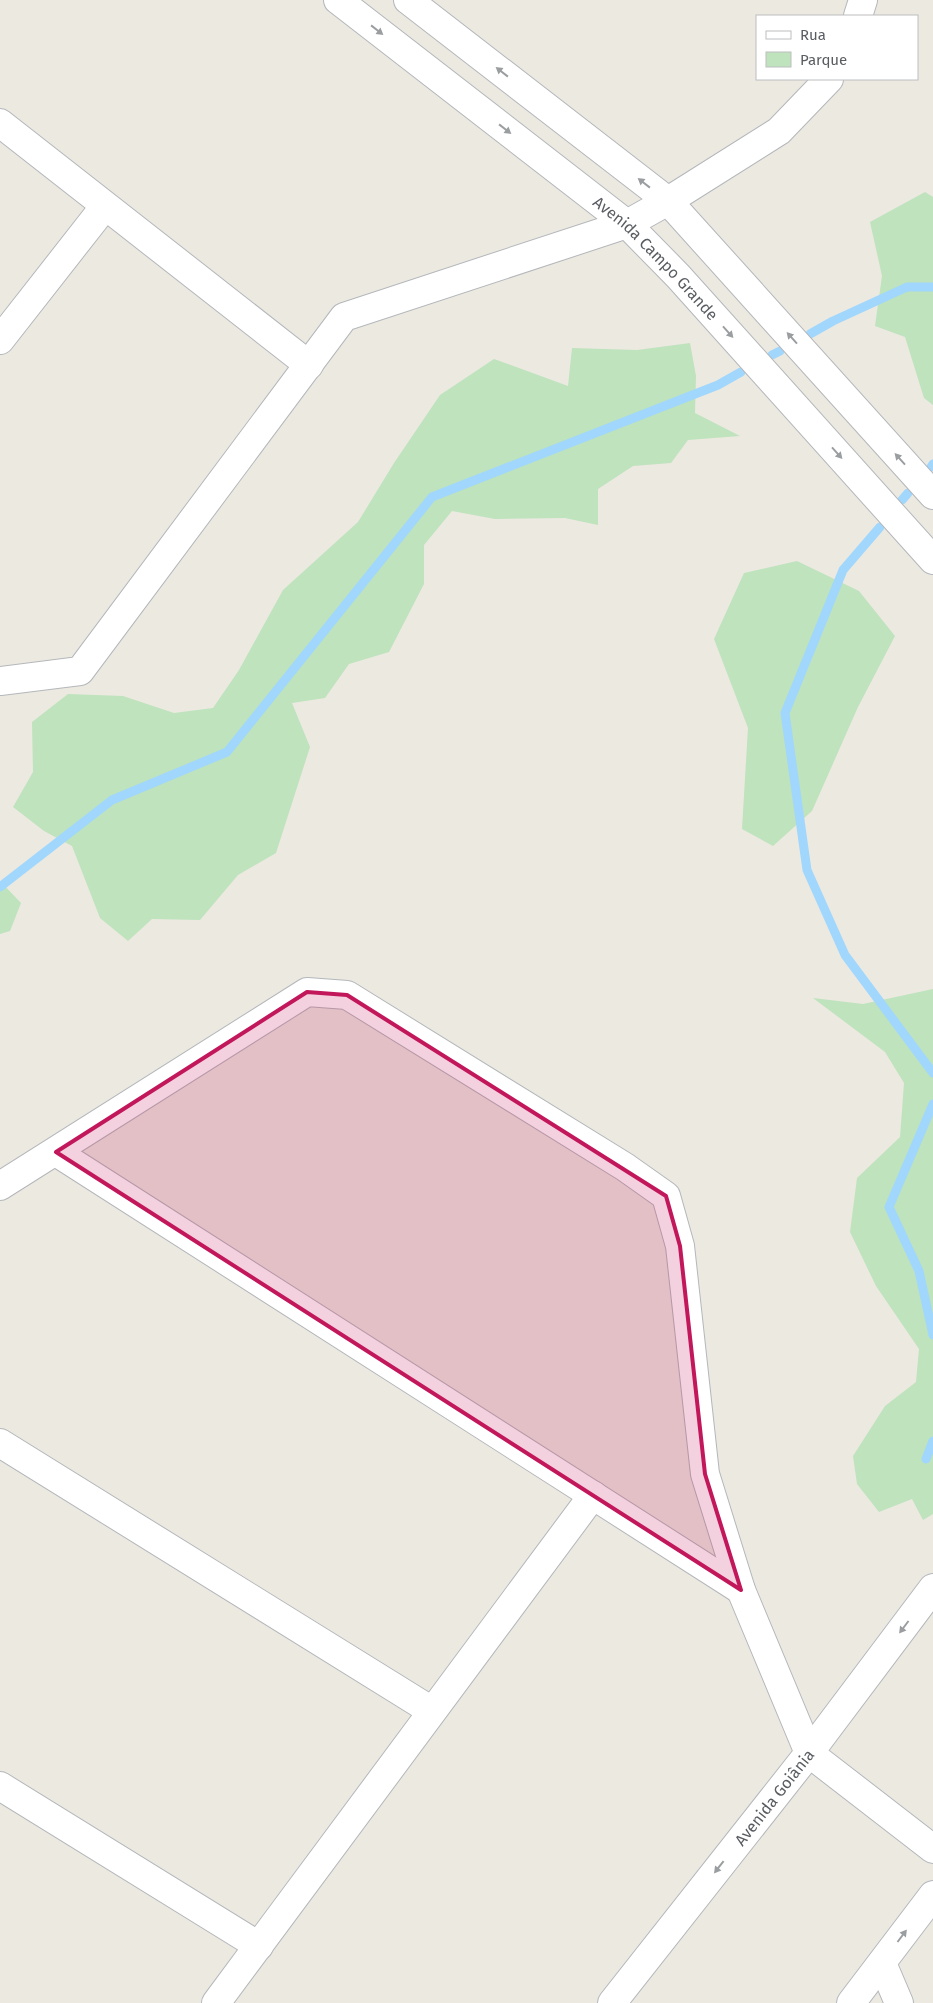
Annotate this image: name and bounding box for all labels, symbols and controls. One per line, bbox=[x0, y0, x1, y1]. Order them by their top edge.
legend bbox=[756, 15, 918, 80]
one-way arrow bbox=[370, 24, 383, 35]
text: Rua bbox=[800, 26, 826, 44]
text: Parque bbox=[800, 51, 847, 69]
one-way arrow bbox=[496, 67, 509, 78]
one-way arrow bbox=[498, 124, 511, 135]
one-way arrow bbox=[638, 177, 651, 188]
street label: Avenida Campo Grande bbox=[589, 192, 722, 324]
one-way arrow bbox=[722, 326, 734, 338]
one-way arrow bbox=[786, 332, 797, 345]
one-way arrow bbox=[831, 447, 842, 460]
one-way arrow bbox=[894, 454, 906, 466]
one-way arrow bbox=[898, 1620, 909, 1633]
street label: Avenida Goiânia bbox=[731, 1745, 818, 1850]
one-way arrow bbox=[714, 1860, 725, 1873]
one-way arrow bbox=[897, 1929, 907, 1943]

